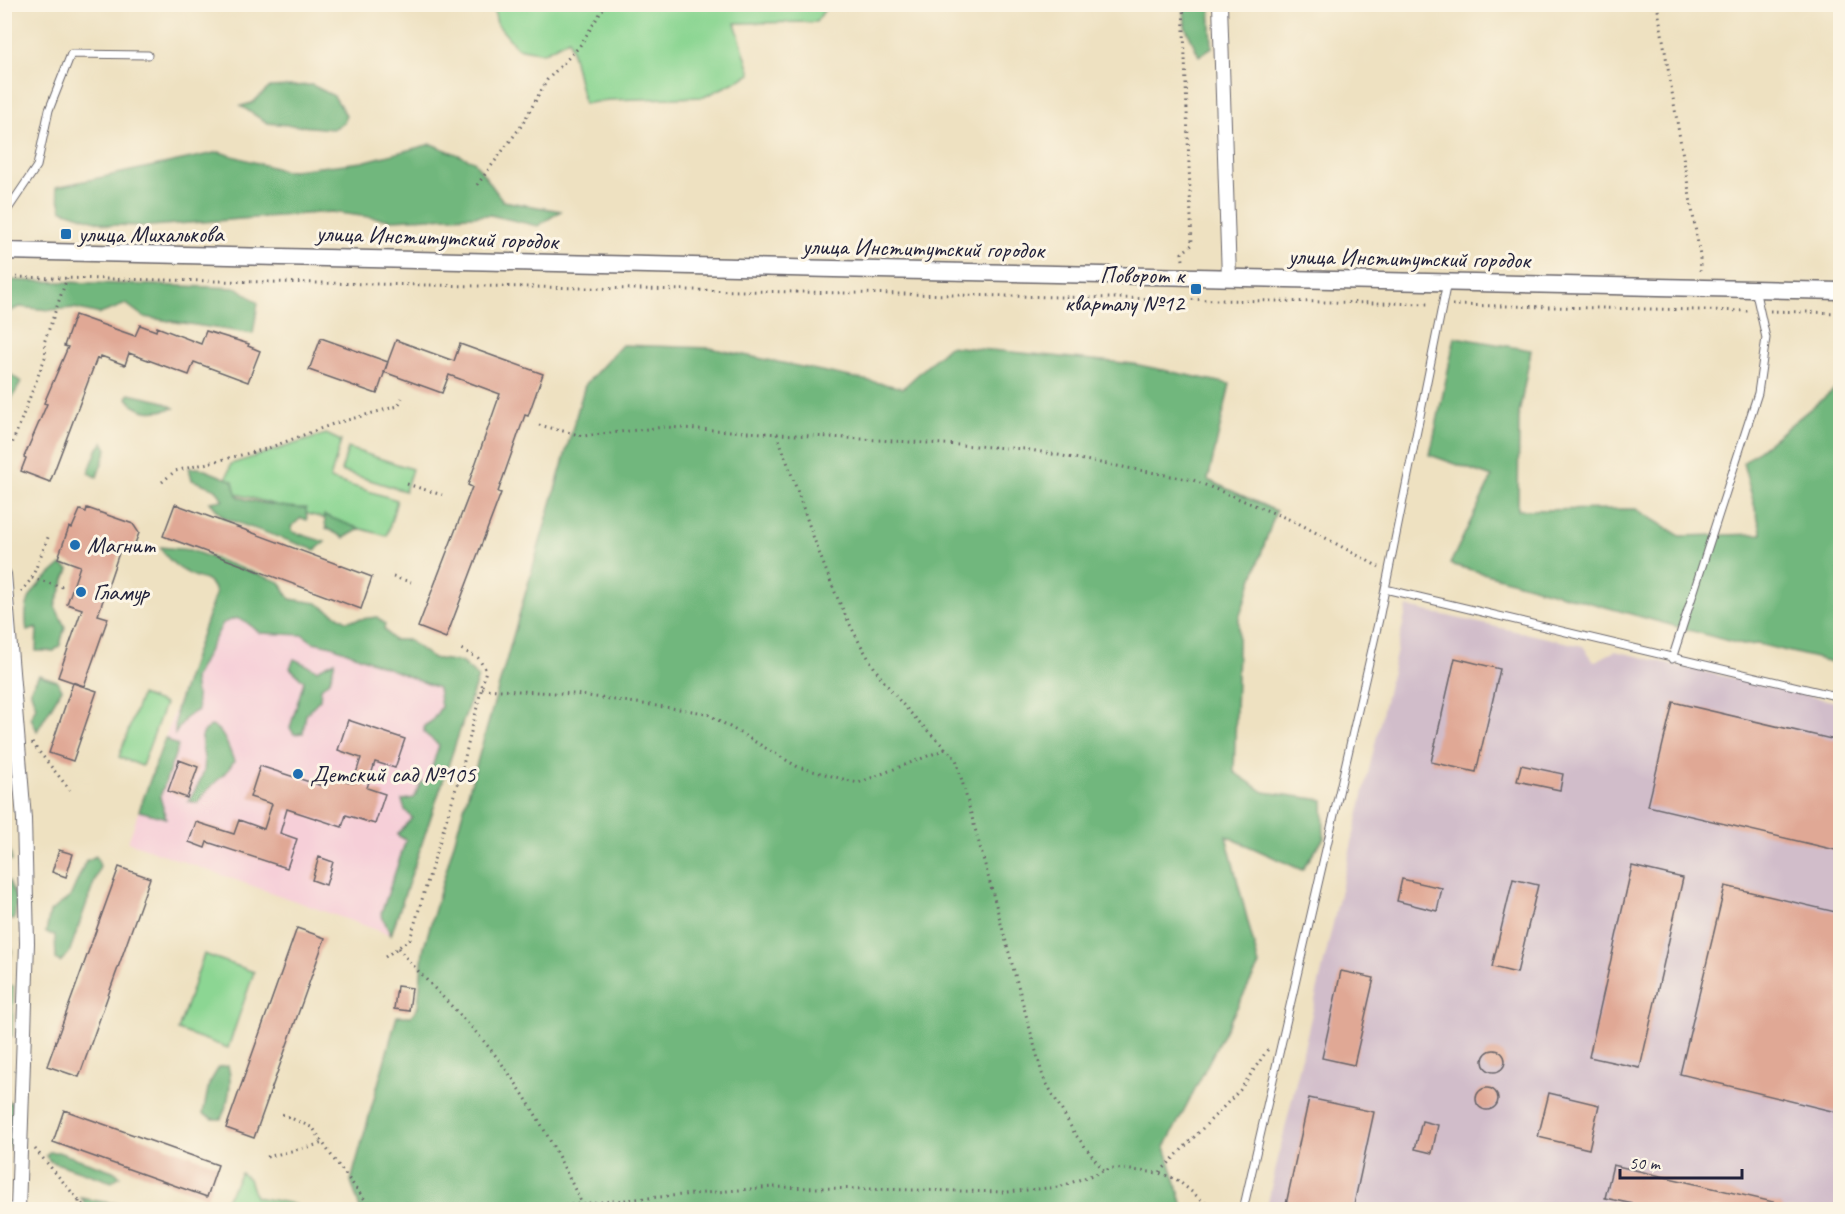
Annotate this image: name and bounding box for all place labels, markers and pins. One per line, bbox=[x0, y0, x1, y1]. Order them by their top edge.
place label: улица Михалькова bbox=[76, 219, 225, 249]
marker: улица Михалькова bbox=[59, 227, 73, 241]
place label: Поворот к кварталу №12 bbox=[1064, 260, 1186, 318]
marker: Поворот к кварталу №12 bbox=[1189, 282, 1203, 296]
place label: Магнит bbox=[87, 530, 156, 560]
marker: Магнит bbox=[68, 538, 82, 552]
place label: Гламур bbox=[93, 577, 151, 607]
marker: Гламур bbox=[74, 585, 88, 599]
place label: Детский сад №105 bbox=[310, 759, 477, 789]
marker: Детский сад №105 bbox=[291, 767, 305, 781]

